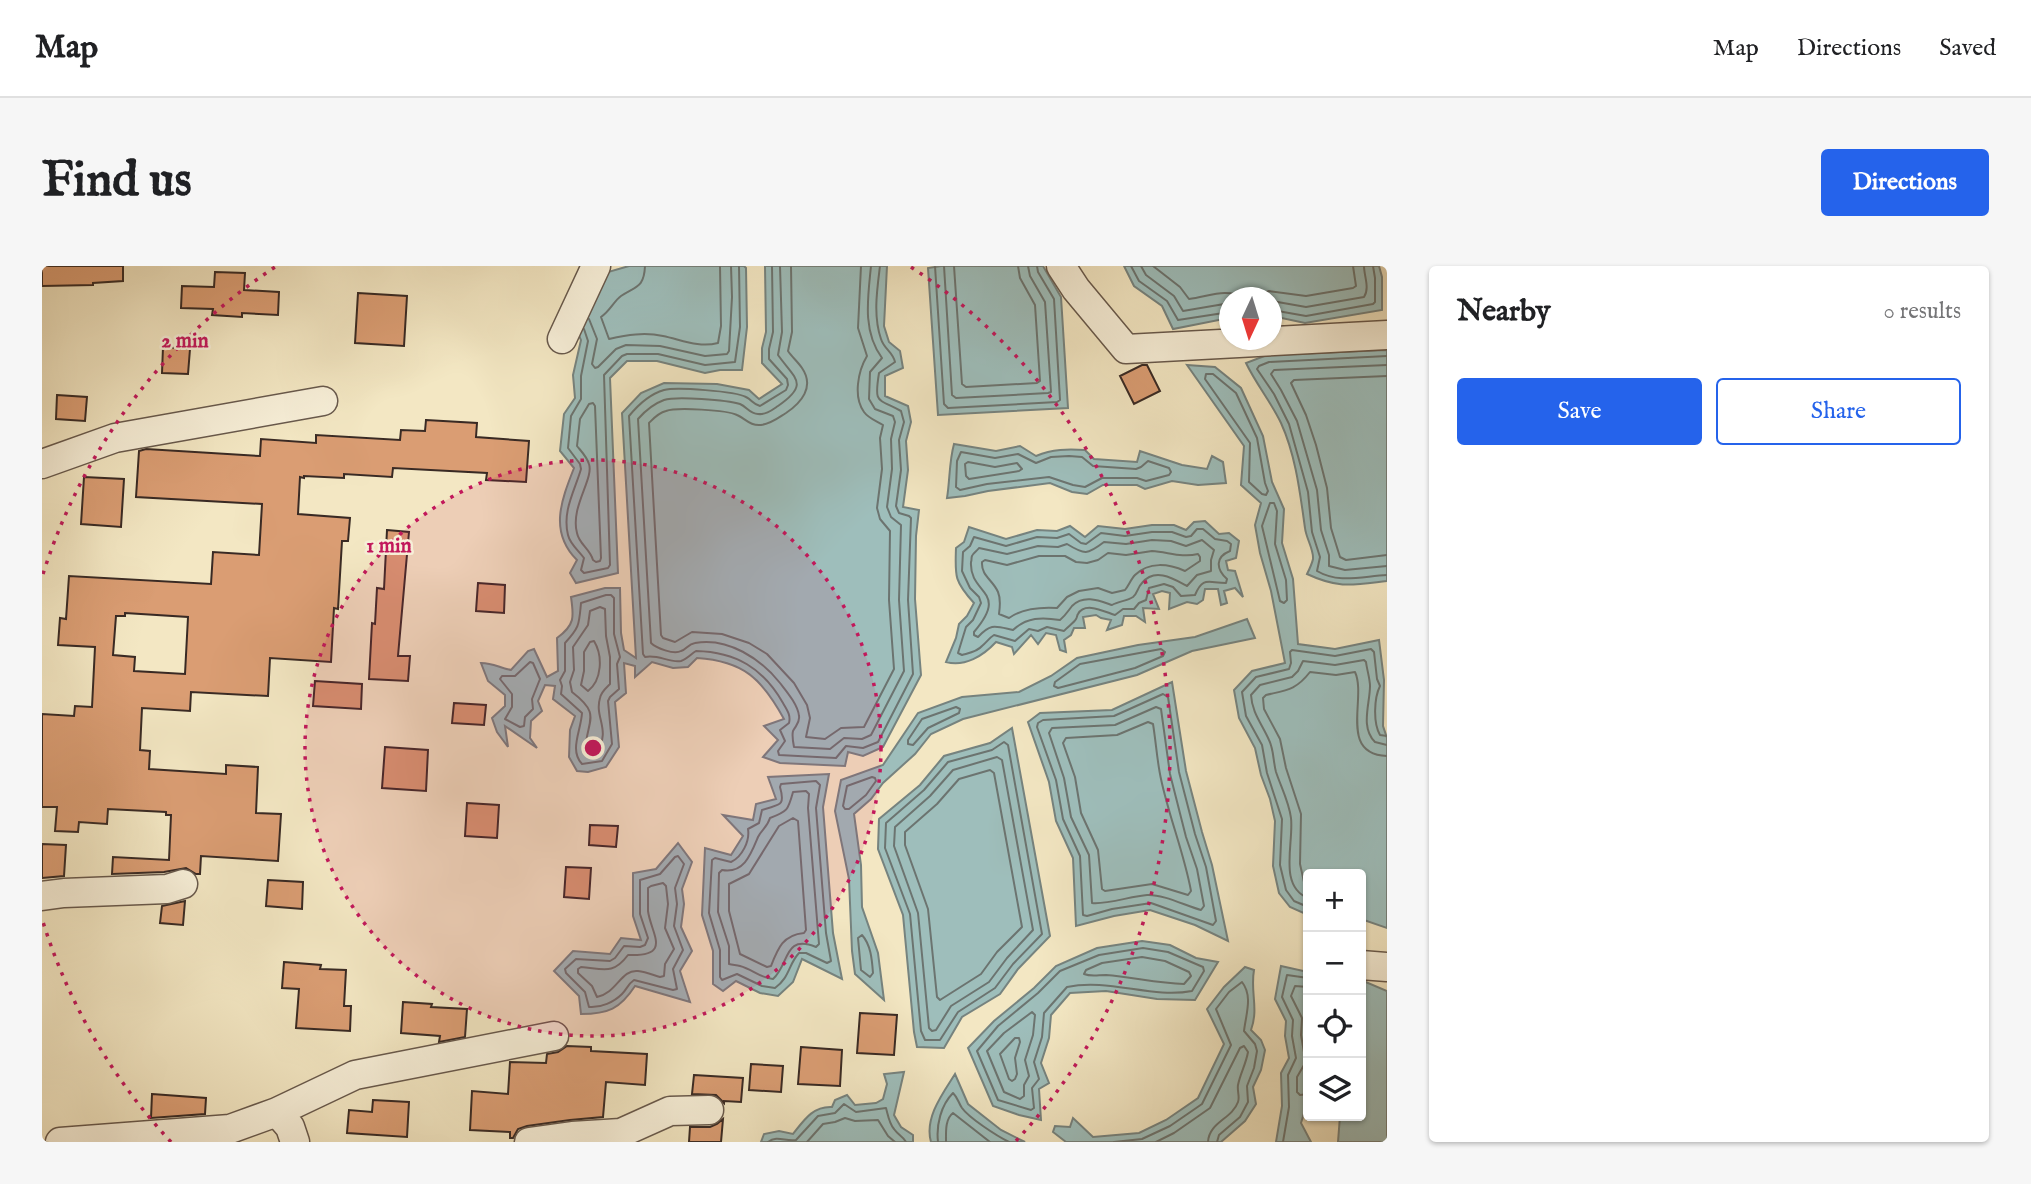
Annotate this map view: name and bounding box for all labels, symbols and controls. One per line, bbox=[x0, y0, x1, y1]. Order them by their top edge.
text: Map bbox=[35, 27, 98, 69]
text: Map bbox=[1713, 33, 1759, 64]
text: Directions bbox=[1797, 33, 1901, 64]
text: Saved bbox=[1939, 33, 1996, 64]
button: Directions bbox=[1821, 149, 1989, 216]
text: Find us bbox=[42, 151, 192, 213]
north arrow bbox=[1219, 287, 1282, 350]
text: Nearby bbox=[1457, 293, 1550, 331]
text: 0 results bbox=[1883, 297, 1961, 326]
text: 2 min bbox=[161, 328, 209, 355]
button: Save bbox=[1457, 378, 1702, 445]
button: Share bbox=[1716, 378, 1961, 445]
text: 1 min bbox=[366, 533, 412, 560]
centre of rings bbox=[581, 736, 605, 760]
map controls bbox=[1303, 869, 1366, 1121]
button: + bbox=[1303, 869, 1366, 932]
button: − bbox=[1303, 932, 1366, 995]
button: locate bbox=[1303, 995, 1366, 1058]
button: layers bbox=[1303, 1058, 1366, 1121]

